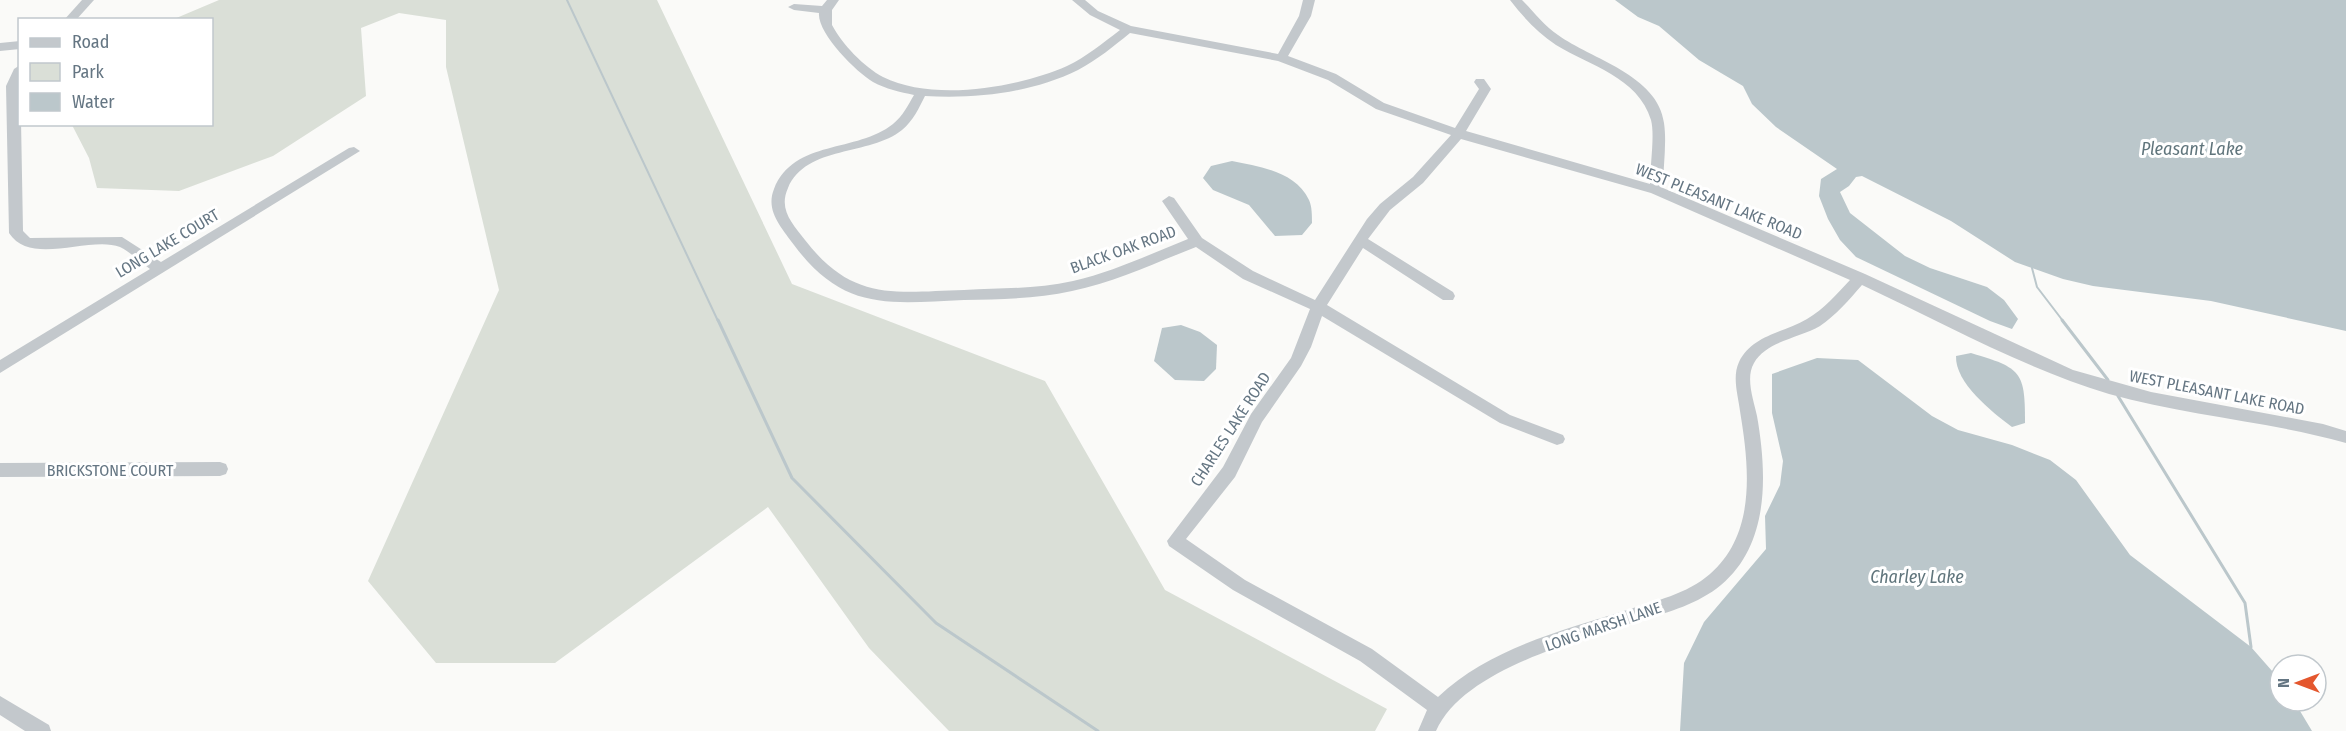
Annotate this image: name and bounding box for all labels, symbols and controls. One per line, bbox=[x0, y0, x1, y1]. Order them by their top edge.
legend bbox=[18, 18, 213, 126]
text: Road bbox=[72, 31, 109, 53]
text: Park bbox=[72, 61, 105, 83]
text: Water bbox=[72, 91, 115, 113]
water label: Pleasant Lake bbox=[2141, 138, 2244, 160]
street label: WEST PLEASANT LAKE ROAD bbox=[1633, 159, 1805, 244]
street label: LONG LAKE COURT bbox=[112, 205, 223, 282]
street label: BLACK OAK ROAD bbox=[1068, 222, 1179, 277]
street label: WEST PLEASANT LAKE ROAD bbox=[2128, 366, 2306, 419]
street label: CHARLES LAKE ROAD bbox=[1186, 369, 1274, 490]
street label: BRICKSTONE COURT bbox=[47, 461, 174, 480]
water label: Charley Lake bbox=[1870, 566, 1964, 588]
street label: LONG MARSH LANE bbox=[1543, 598, 1664, 655]
north arrow bbox=[2268, 653, 2328, 713]
text: N bbox=[2274, 678, 2293, 688]

